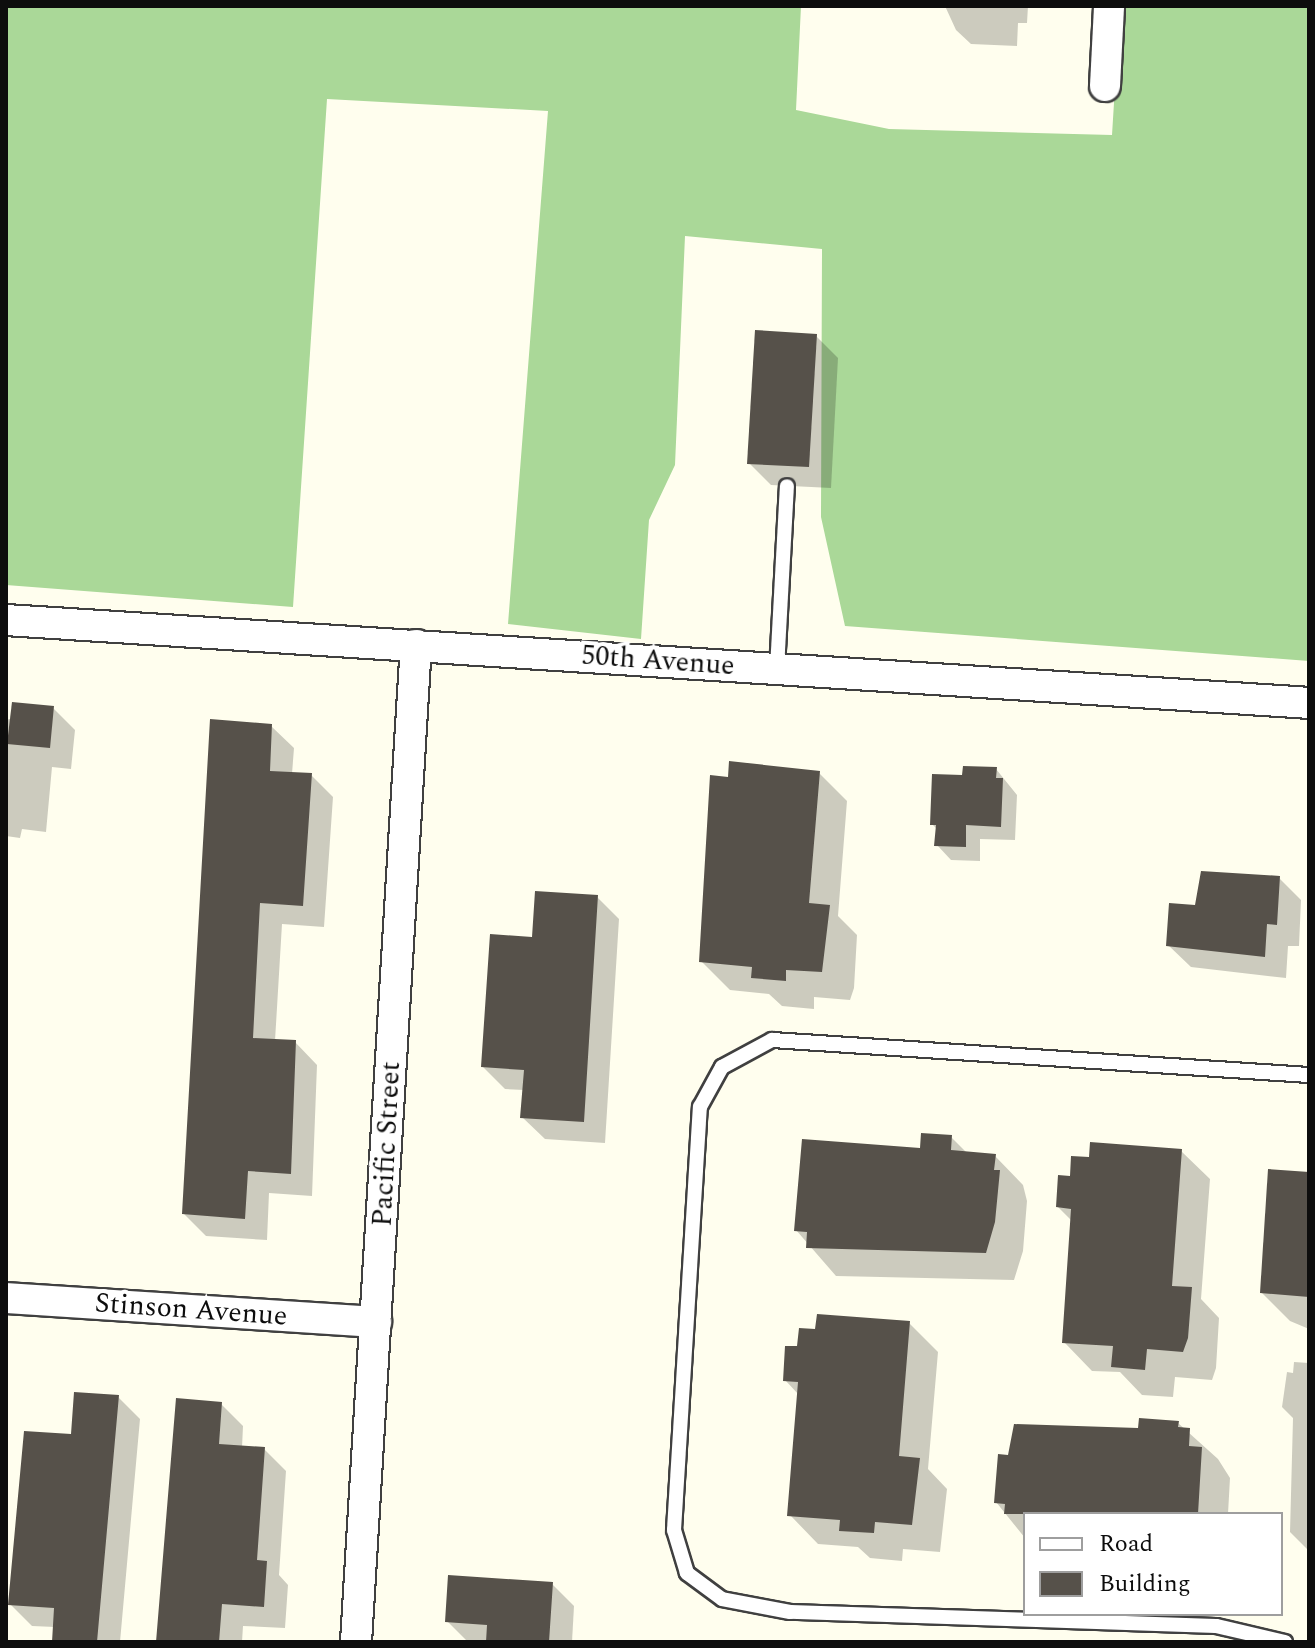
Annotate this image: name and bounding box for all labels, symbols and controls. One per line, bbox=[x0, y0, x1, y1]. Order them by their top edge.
street label: 50th Avenue bbox=[580, 639, 736, 683]
street label: Pacific Street bbox=[366, 1061, 408, 1227]
street label: Stinson Avenue bbox=[94, 1287, 288, 1333]
legend bbox=[1023, 1512, 1283, 1616]
text: Road bbox=[1099, 1526, 1153, 1562]
text: Building bbox=[1099, 1566, 1191, 1602]

